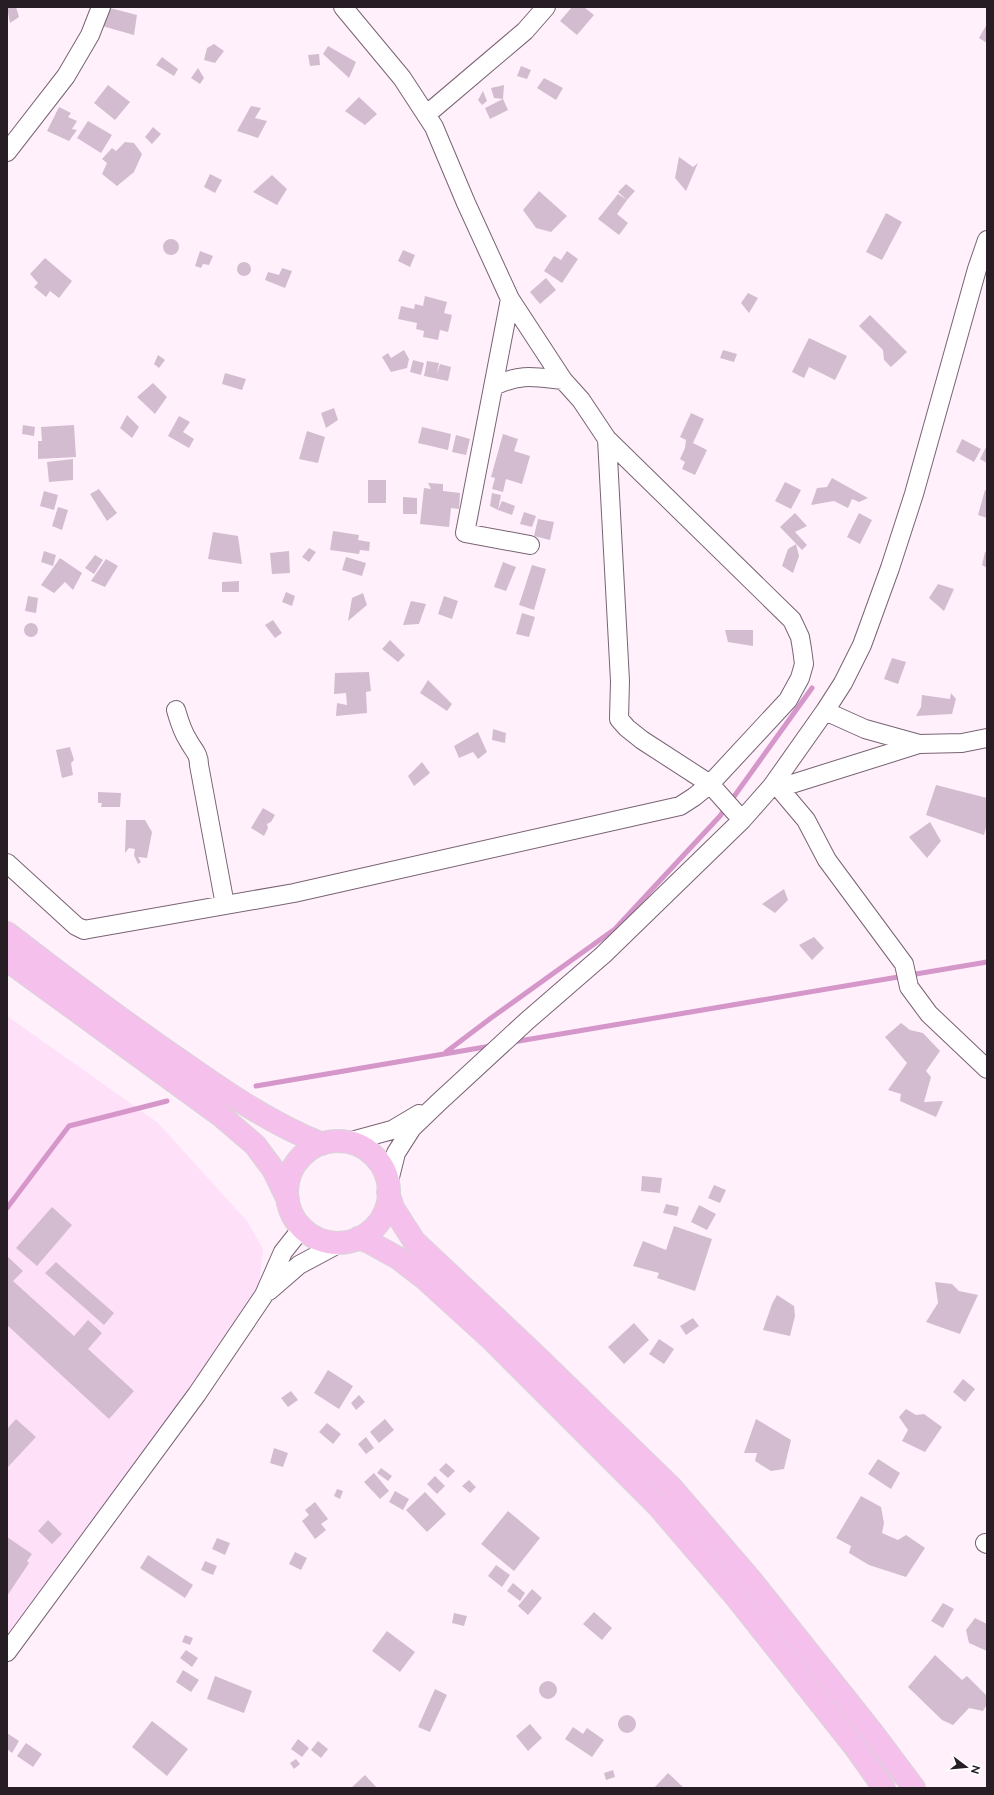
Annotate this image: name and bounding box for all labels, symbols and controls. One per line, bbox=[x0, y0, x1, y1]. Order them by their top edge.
north arrow bbox=[946, 1747, 986, 1787]
text: N bbox=[968, 1764, 983, 1775]

